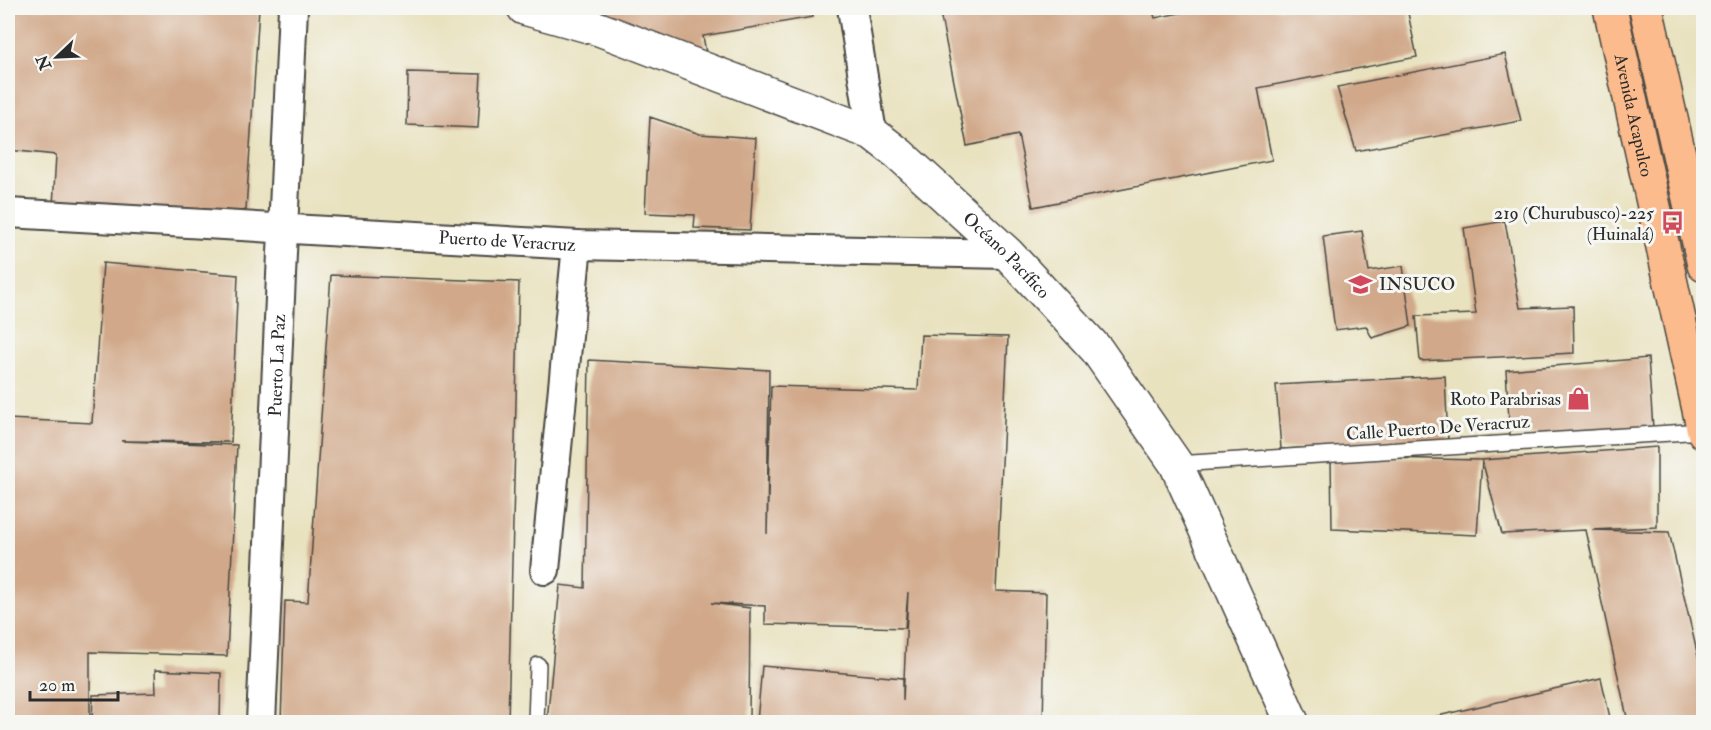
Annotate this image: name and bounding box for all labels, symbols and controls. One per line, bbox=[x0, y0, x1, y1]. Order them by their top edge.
north arrow bbox=[27, 27, 87, 87]
text: N bbox=[32, 51, 57, 74]
street label: Avenida Acapulco bbox=[1609, 51, 1659, 179]
place label: 219 (Churubusco)-225 (Huinalá) bbox=[1494, 202, 1654, 246]
street label: Océano Pacífico bbox=[958, 207, 1055, 304]
bus stop icon: 219 (Churubusco)-225 (Huinalá) bbox=[1659, 210, 1685, 236]
street label: Puerto de Veracruz bbox=[438, 226, 577, 256]
school or university icon: INSUCO bbox=[1348, 271, 1374, 297]
place label: INSUCO bbox=[1379, 273, 1455, 296]
street label: Puerto La Paz bbox=[263, 313, 291, 417]
shop icon: Roto Parabrisas bbox=[1566, 386, 1592, 412]
place label: Roto Parabrisas bbox=[1450, 388, 1561, 411]
street label: Calle Puerto De Veracruz bbox=[1345, 410, 1531, 446]
scale bar bbox=[30, 664, 118, 702]
text: 20 m bbox=[39, 674, 75, 697]

